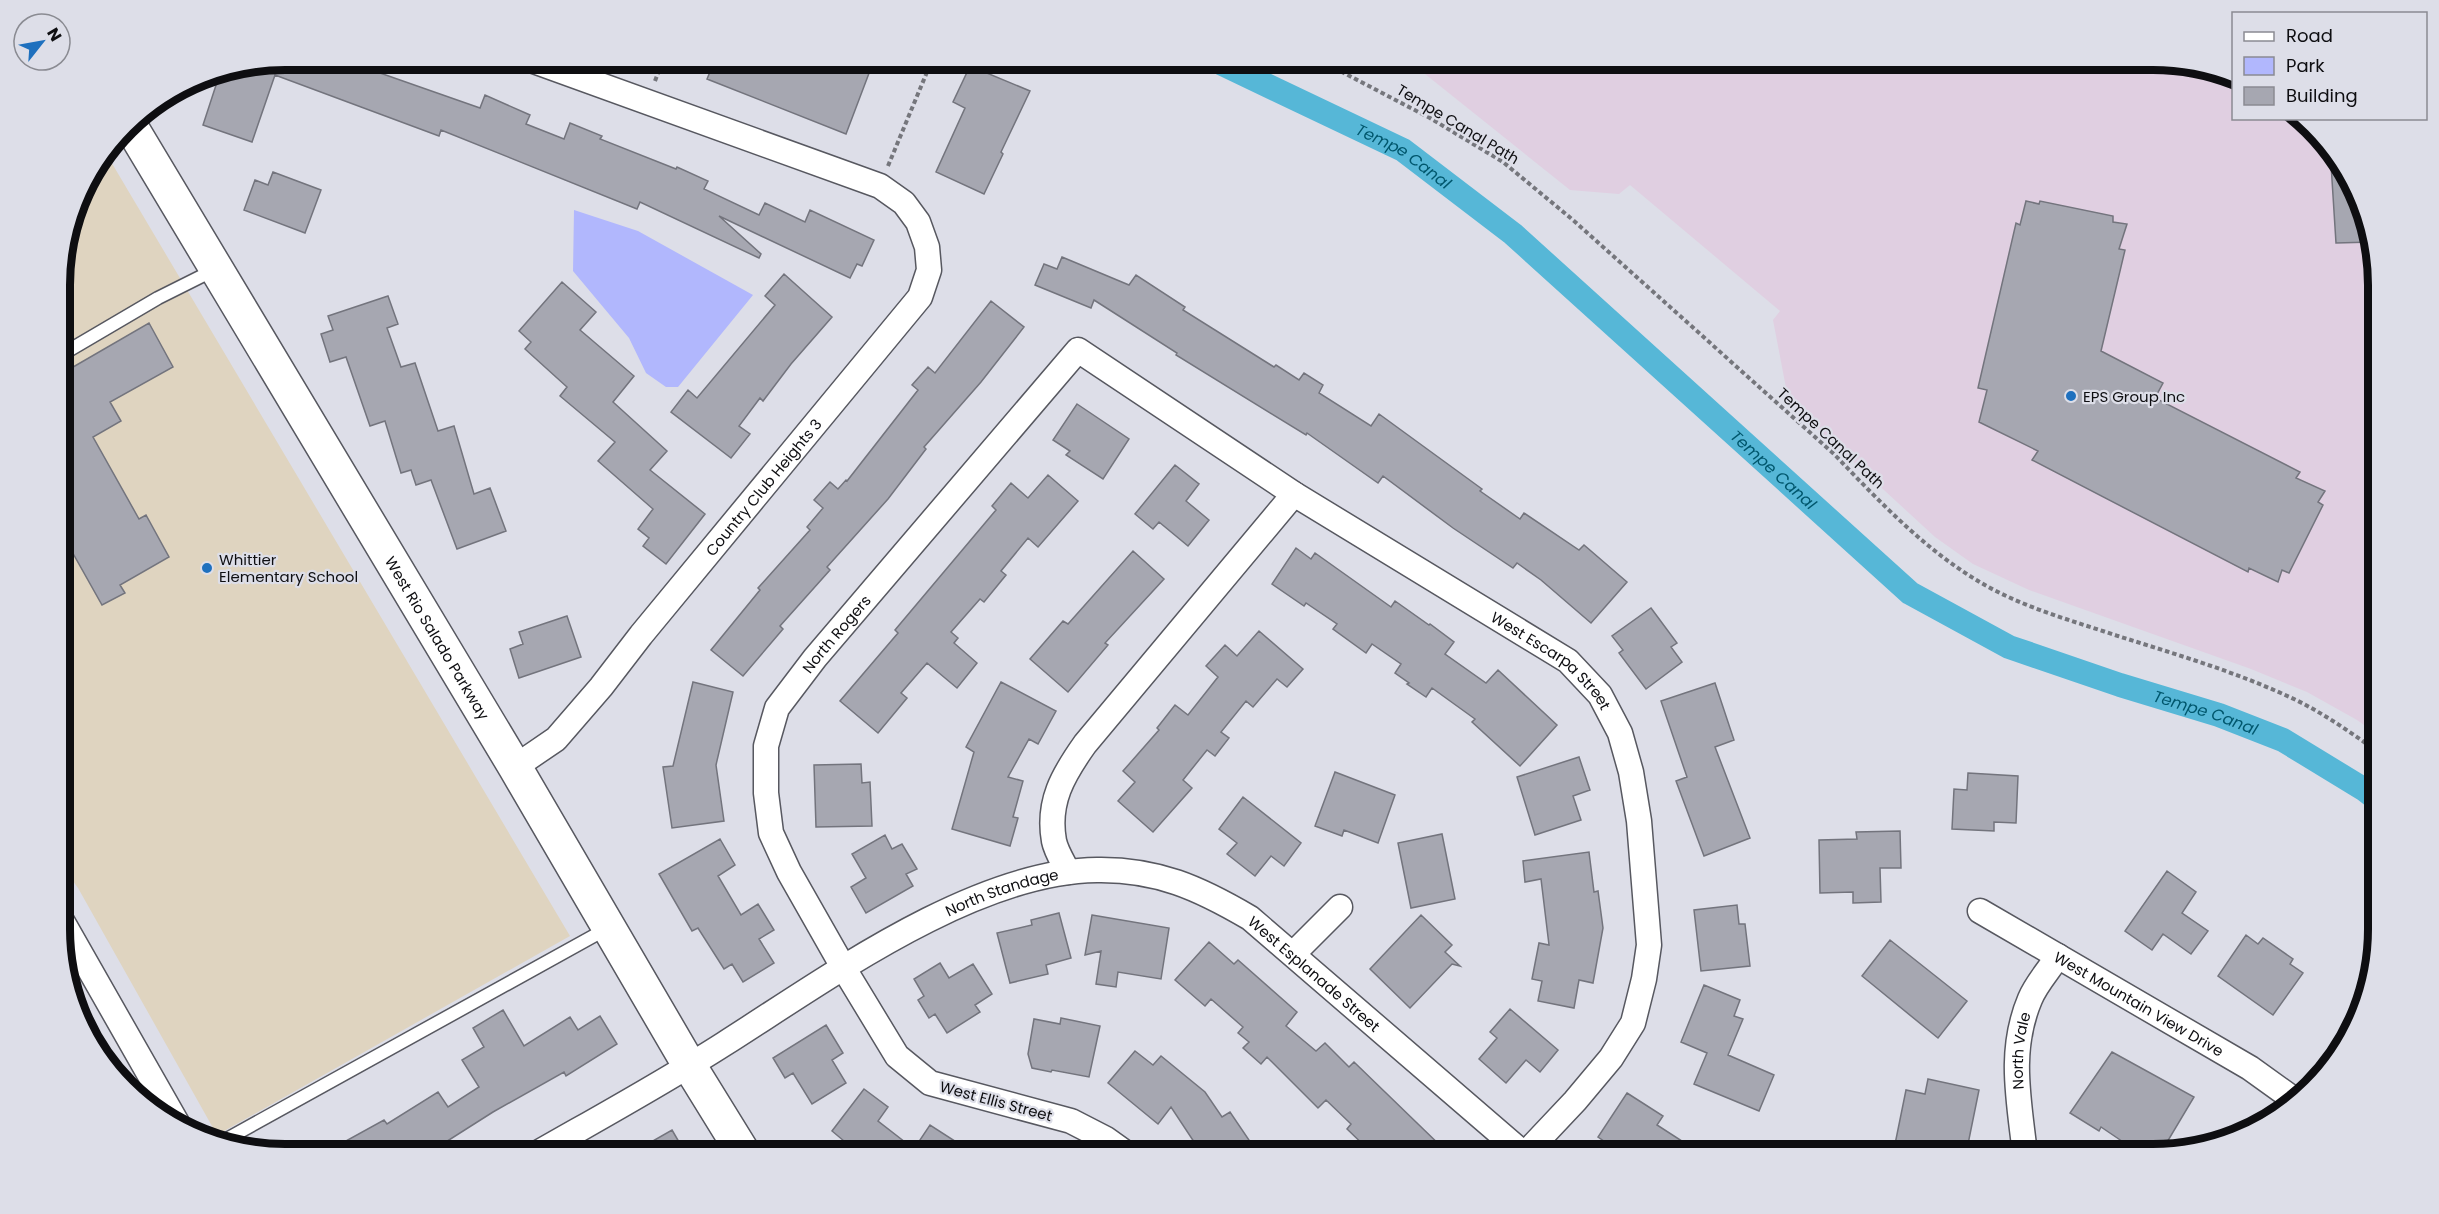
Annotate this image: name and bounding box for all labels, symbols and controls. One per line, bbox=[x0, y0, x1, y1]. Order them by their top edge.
north arrow bbox=[12, 12, 72, 72]
legend bbox=[2232, 12, 2427, 120]
text: N bbox=[41, 23, 67, 46]
text: Road bbox=[2286, 23, 2333, 48]
text: Park bbox=[2286, 53, 2325, 78]
street label: Tempe Canal Path bbox=[1394, 80, 1522, 168]
text: Building bbox=[2286, 83, 2358, 108]
water label: Tempe Canal bbox=[1352, 121, 1454, 195]
street label: Tempe Canal Path bbox=[1774, 384, 1888, 492]
place label: EPS Group Inc bbox=[2083, 386, 2185, 407]
marker: EPS Group Inc bbox=[2064, 389, 2078, 403]
street label: Country Club Heights 3 bbox=[700, 414, 826, 560]
water label: Tempe Canal bbox=[1727, 426, 1821, 514]
place label: Whittier Elementary School bbox=[219, 549, 358, 587]
street label: West Rio Salado Parkway bbox=[380, 552, 495, 724]
marker: Whittier Elementary School bbox=[200, 561, 214, 575]
street label: North Rogers bbox=[797, 590, 875, 677]
street label: West Escarpa Street bbox=[1487, 606, 1616, 713]
water label: Tempe Canal bbox=[2151, 684, 2261, 741]
street label: North Standage bbox=[942, 863, 1060, 921]
street label: West Esplanade Street bbox=[1244, 911, 1385, 1036]
street label: West Mountain View Drive bbox=[2050, 946, 2228, 1061]
street label: North Vale bbox=[2006, 1009, 2035, 1090]
street label: West Ellis Street bbox=[937, 1076, 1055, 1126]

